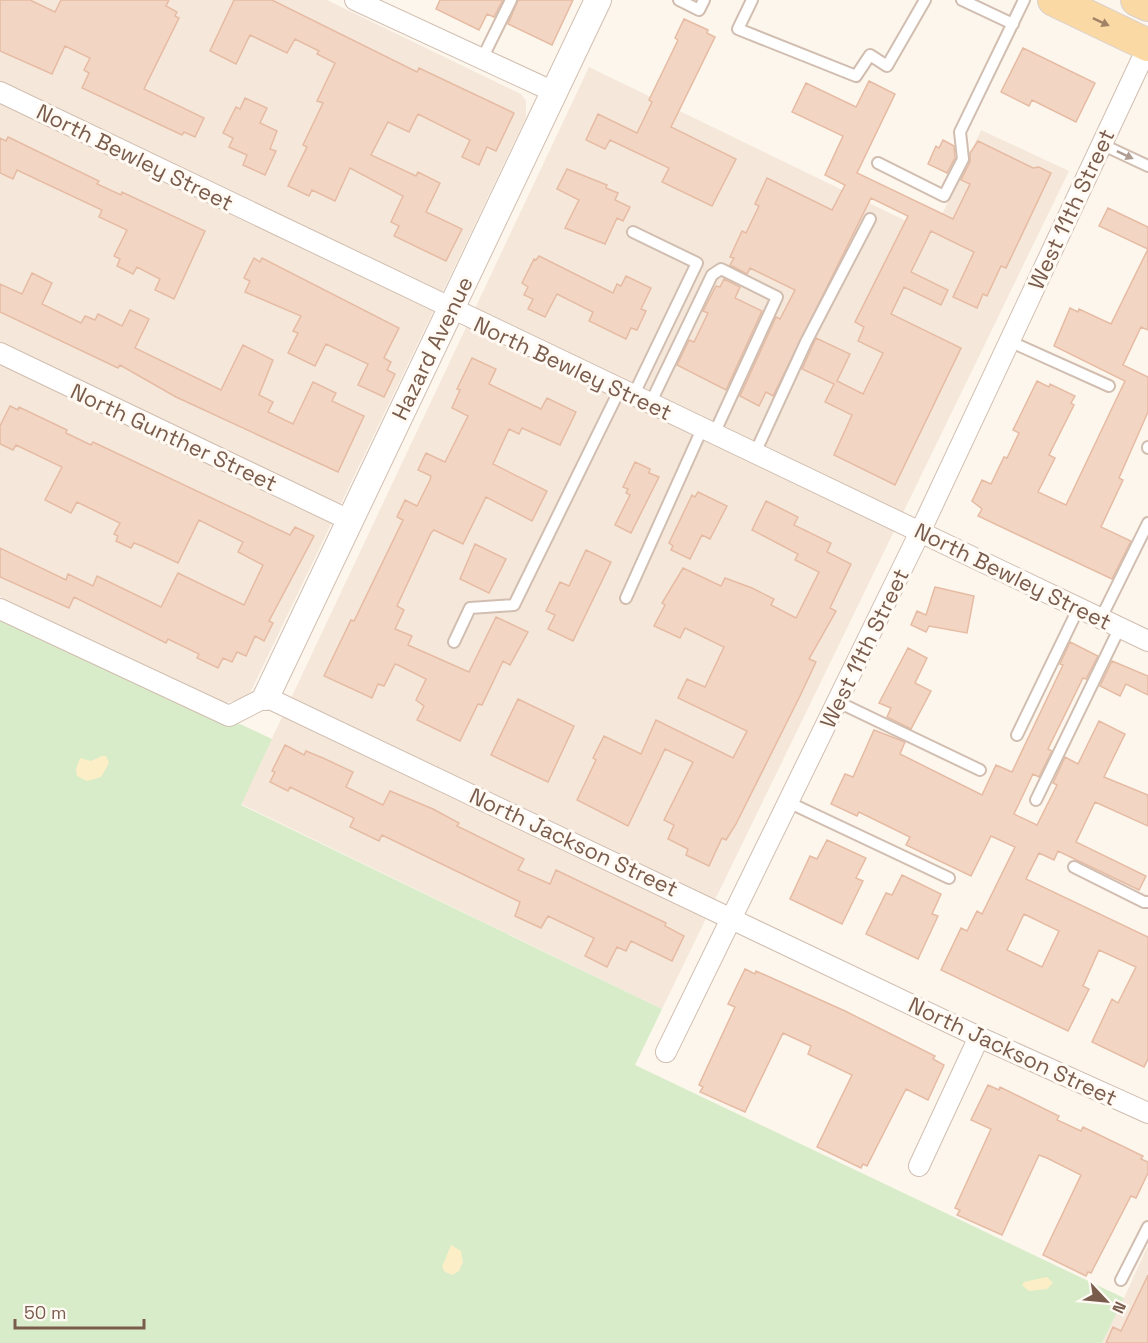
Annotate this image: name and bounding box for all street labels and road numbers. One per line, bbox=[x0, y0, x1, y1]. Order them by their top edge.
street label: North Bewley Street bbox=[32, 97, 238, 217]
street label: West 11th Street bbox=[1022, 124, 1120, 294]
street label: Hazard Avenue bbox=[385, 272, 479, 424]
street label: North Bewley Street bbox=[469, 310, 677, 426]
street label: North Gunther Street bbox=[66, 377, 282, 497]
street label: North Bewley Street bbox=[910, 516, 1116, 636]
street label: West 11th Street bbox=[813, 564, 915, 732]
street label: North Jackson Street bbox=[465, 781, 683, 903]
street label: North Jackson Street bbox=[904, 990, 1122, 1112]

